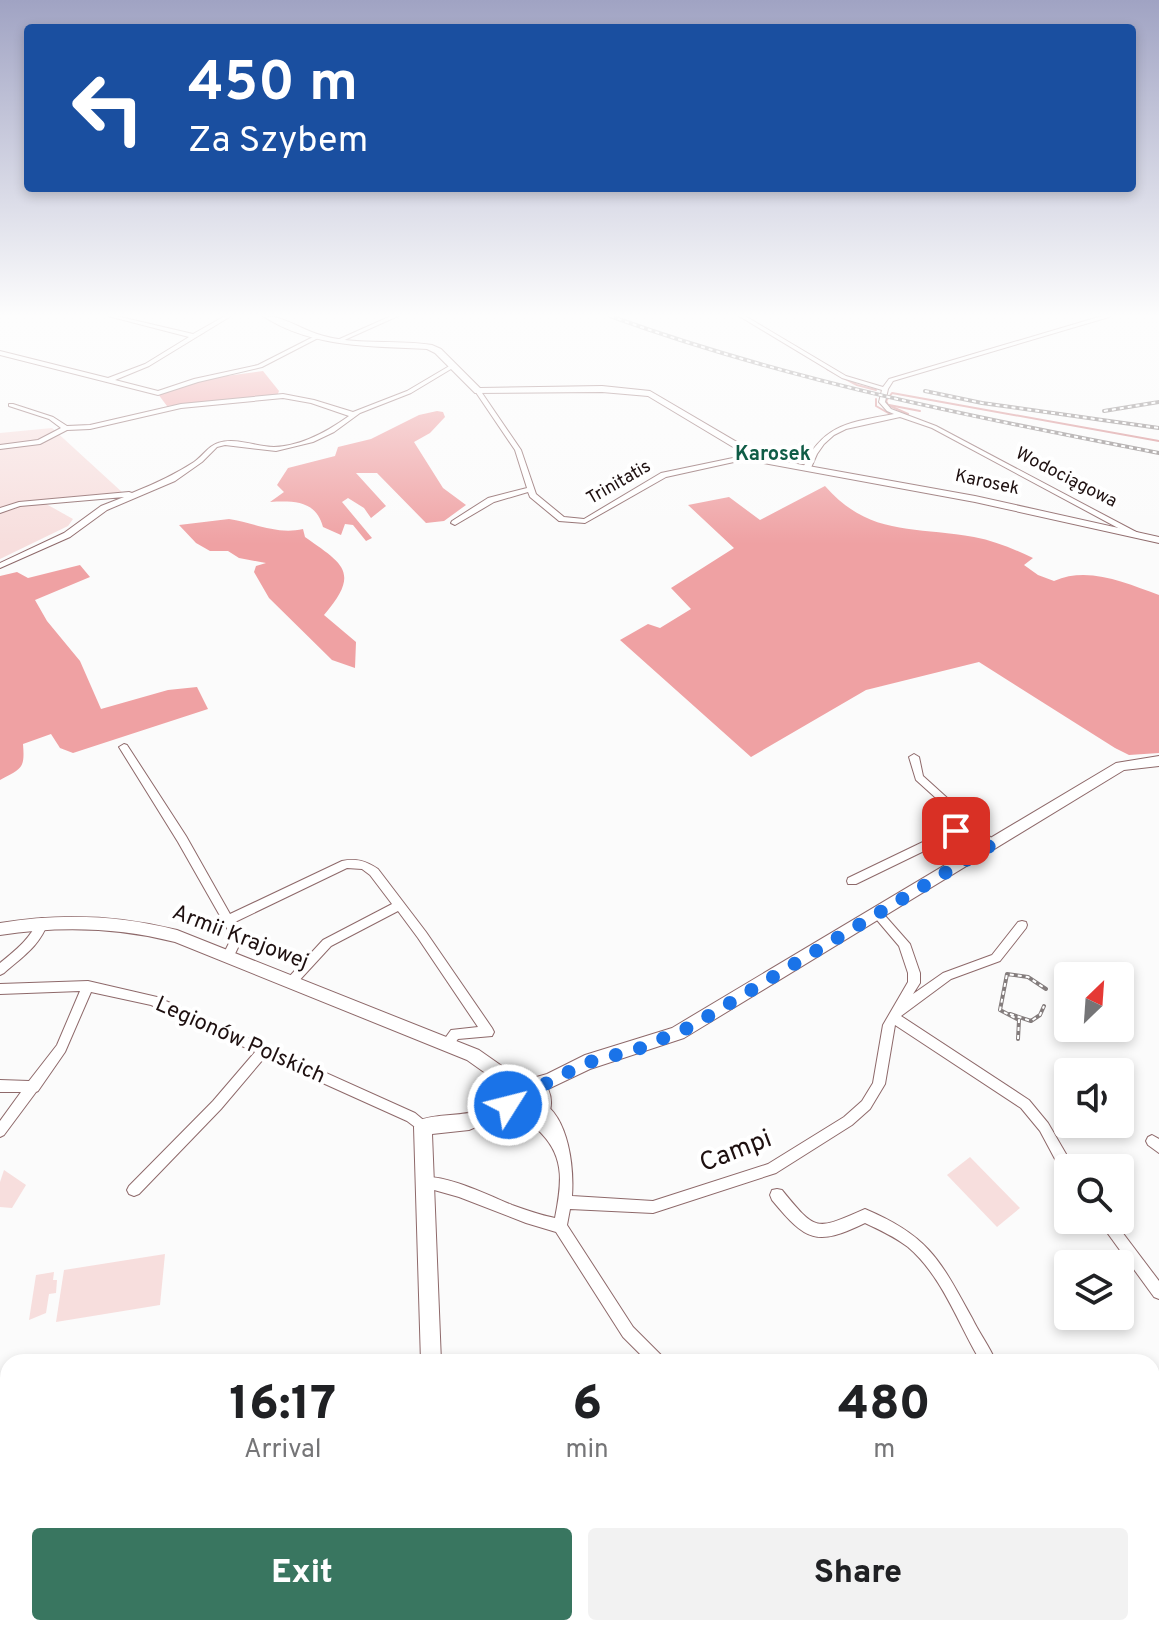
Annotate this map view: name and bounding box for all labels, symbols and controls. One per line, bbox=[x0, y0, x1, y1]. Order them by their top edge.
text: 450 m bbox=[188, 50, 358, 120]
icon: left bbox=[56, 56, 160, 160]
text: Za Szybem bbox=[188, 119, 368, 165]
district label: Karosek bbox=[735, 442, 811, 468]
street label: Wodociągowa bbox=[1011, 443, 1121, 513]
street label: Trinitatis bbox=[583, 455, 655, 511]
street label: Karosek bbox=[953, 465, 1021, 501]
pin bbox=[922, 797, 990, 865]
icon: arrive bbox=[934, 809, 978, 853]
street label: Armii Krajowej bbox=[168, 900, 312, 976]
north arrow bbox=[1054, 962, 1134, 1042]
map controls bbox=[1054, 962, 1134, 1330]
street label: Legionów Polskich bbox=[151, 991, 329, 1091]
button: sound bbox=[1054, 1058, 1134, 1138]
position arrow bbox=[466, 1063, 550, 1147]
street label: Campi bbox=[695, 1123, 777, 1181]
button: search bbox=[1054, 1154, 1134, 1234]
button: layers bbox=[1054, 1250, 1134, 1330]
text: 16:17 bbox=[229, 1376, 336, 1436]
text: 6 bbox=[572, 1376, 602, 1436]
text: 480 bbox=[838, 1376, 931, 1436]
text: Arrival bbox=[244, 1434, 321, 1467]
text: min bbox=[565, 1434, 609, 1467]
text: m bbox=[873, 1434, 895, 1467]
button: Exit bbox=[32, 1528, 572, 1620]
button: Share bbox=[588, 1528, 1128, 1620]

